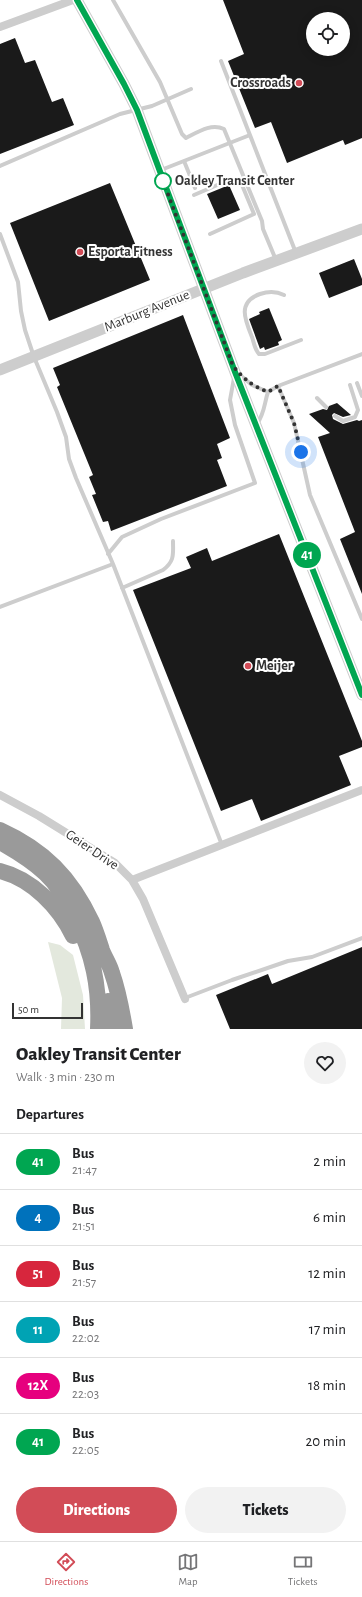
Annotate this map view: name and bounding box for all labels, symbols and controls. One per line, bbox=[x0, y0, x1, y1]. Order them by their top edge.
map controls bbox=[306, 12, 350, 56]
button: locate bbox=[306, 12, 350, 56]
place label: Crossroads bbox=[230, 76, 291, 90]
marker: Crossroads bbox=[294, 78, 304, 88]
marker: Oakley Transit Center bbox=[154, 172, 172, 190]
place label: Oakley Transit Center bbox=[175, 174, 294, 188]
place label: Esporta Fitness bbox=[88, 245, 173, 259]
marker: Esporta Fitness bbox=[75, 247, 85, 257]
street label: Marburg Avenue bbox=[102, 288, 192, 334]
your location bbox=[291, 442, 311, 462]
line badge: 41 bbox=[289, 542, 325, 568]
text: 41 bbox=[301, 548, 313, 562]
place label: Meijer bbox=[256, 659, 293, 673]
marker: Meijer bbox=[243, 661, 253, 671]
street label: Geier Drive bbox=[63, 827, 121, 873]
scale bar bbox=[12, 1001, 83, 1020]
text: 50 m bbox=[18, 1004, 39, 1015]
button: heart bbox=[304, 1042, 346, 1084]
text: Oakley Transit Center bbox=[16, 1045, 181, 1064]
text: Walk · 3 min · 230 m bbox=[16, 1071, 115, 1084]
text: Departures bbox=[16, 1107, 84, 1122]
text: Bus bbox=[72, 1146, 94, 1161]
text: 2 min bbox=[313, 1154, 346, 1169]
text: 41 bbox=[32, 1155, 44, 1169]
text: 21:47 bbox=[72, 1164, 97, 1177]
text: Bus bbox=[72, 1202, 94, 1217]
text: 6 min bbox=[313, 1210, 346, 1225]
text: 4 bbox=[34, 1211, 42, 1225]
text: 21:51 bbox=[72, 1220, 95, 1233]
text: Bus bbox=[72, 1258, 94, 1273]
text: 12 min bbox=[308, 1266, 346, 1281]
text: 51 bbox=[32, 1267, 44, 1281]
text: 21:57 bbox=[72, 1276, 96, 1289]
text: Bus bbox=[72, 1314, 94, 1329]
text: 17 min bbox=[309, 1322, 346, 1337]
text: 11 bbox=[33, 1323, 43, 1337]
text: 22:02 bbox=[72, 1332, 100, 1345]
text: Bus bbox=[72, 1370, 94, 1385]
text: 18 min bbox=[308, 1378, 346, 1393]
text: 12X bbox=[28, 1379, 48, 1393]
text: 22:03 bbox=[72, 1388, 99, 1401]
text: Bus bbox=[72, 1426, 94, 1441]
text: 20 min bbox=[305, 1434, 346, 1449]
text: 41 bbox=[32, 1435, 44, 1449]
text: 22:05 bbox=[72, 1444, 99, 1457]
button: Directions bbox=[16, 1487, 177, 1533]
button: Tickets bbox=[185, 1487, 346, 1533]
tab: Directions bbox=[44, 1551, 88, 1588]
tab: Map bbox=[177, 1551, 199, 1588]
tab: Tickets bbox=[288, 1551, 318, 1588]

